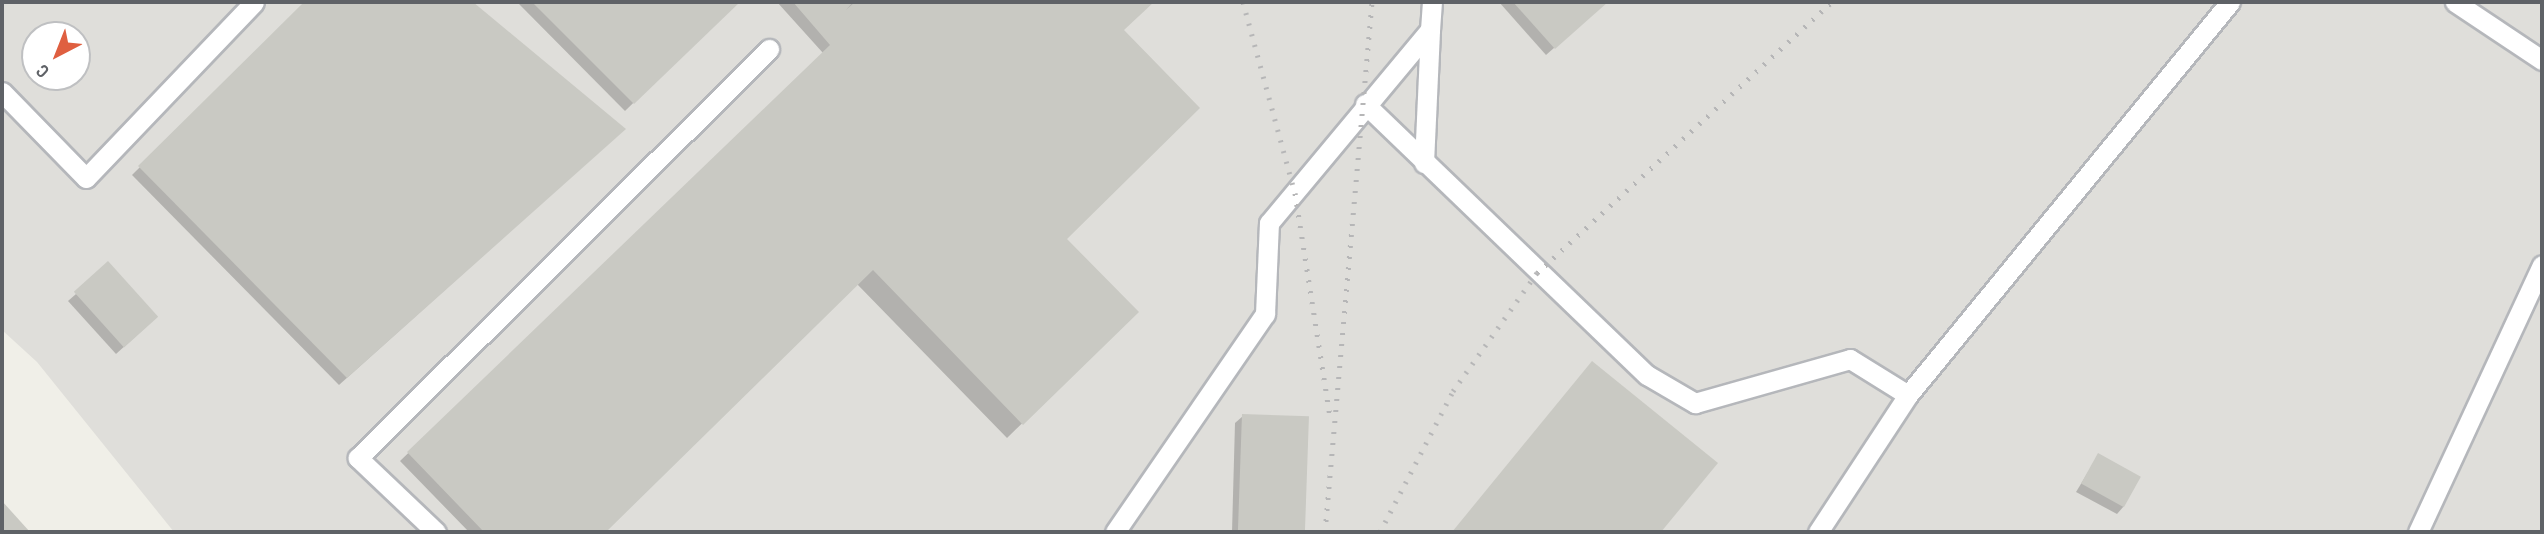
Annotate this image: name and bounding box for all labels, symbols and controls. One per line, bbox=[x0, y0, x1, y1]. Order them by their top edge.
north arrow bbox=[21, 21, 91, 91]
text: С bbox=[32, 59, 54, 82]

